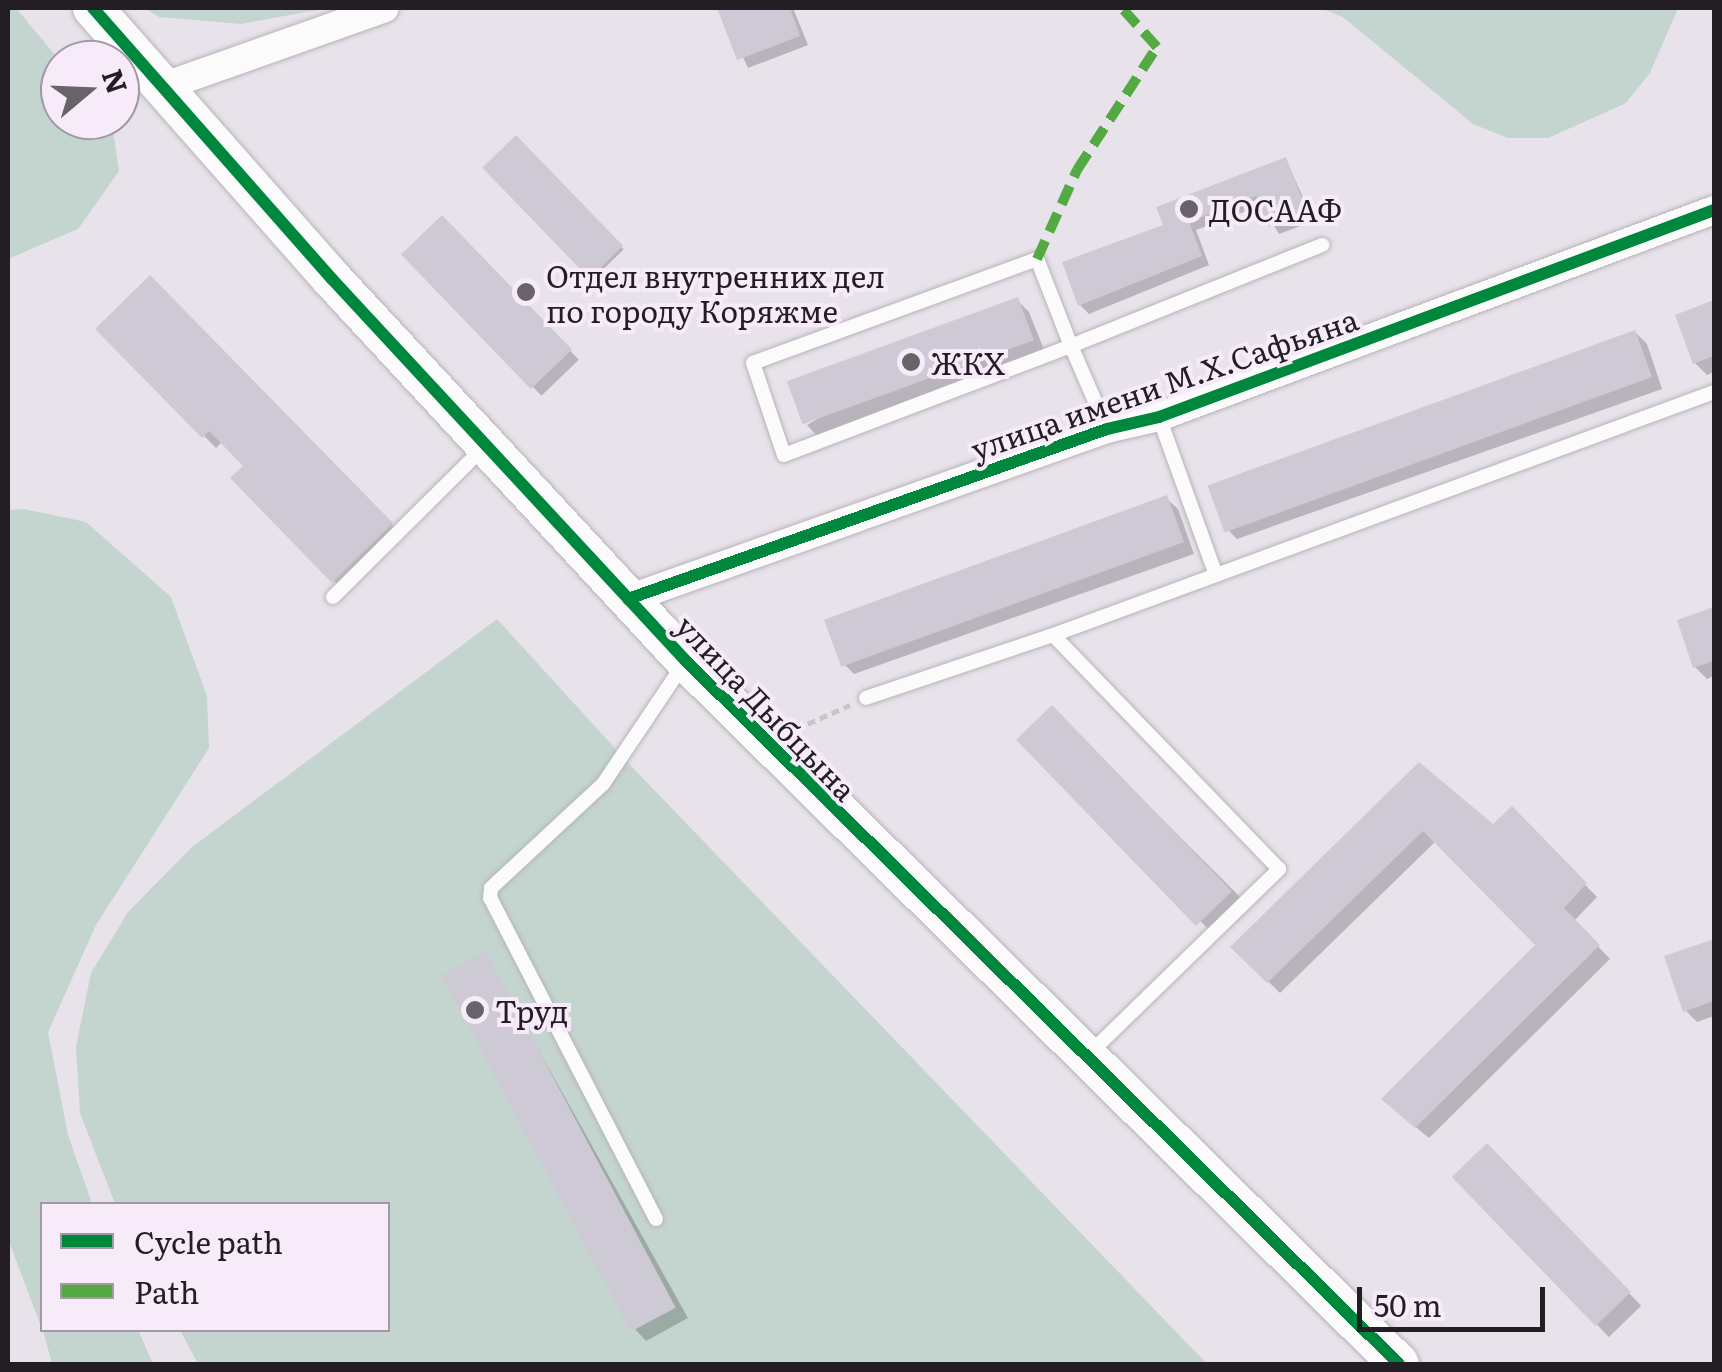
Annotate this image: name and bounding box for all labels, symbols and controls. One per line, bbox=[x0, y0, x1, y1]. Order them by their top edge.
north arrow bbox=[40, 40, 140, 140]
text: N bbox=[93, 63, 140, 99]
place label: ДОСААФ bbox=[1209, 191, 1342, 227]
marker: ДОСААФ bbox=[1178, 198, 1200, 220]
place label: Отдел внутренних дел по городу Коряжме bbox=[546, 257, 885, 328]
marker: Отдел внутренних дел по городу Коряжме bbox=[515, 281, 537, 303]
street label: улица имени М.Х.Сафьяна bbox=[966, 300, 1362, 466]
place label: ЖКХ bbox=[931, 344, 1005, 380]
marker: ЖКХ bbox=[900, 351, 922, 373]
street label: улица Дыбцына bbox=[670, 607, 864, 807]
place label: Труд bbox=[495, 992, 568, 1028]
marker: Труд bbox=[464, 999, 486, 1021]
legend bbox=[40, 1202, 390, 1332]
text: Cycle path bbox=[134, 1219, 283, 1263]
scale bar bbox=[1362, 1267, 1550, 1329]
text: Path bbox=[134, 1269, 199, 1313]
text: 50 m bbox=[1374, 1282, 1442, 1326]

